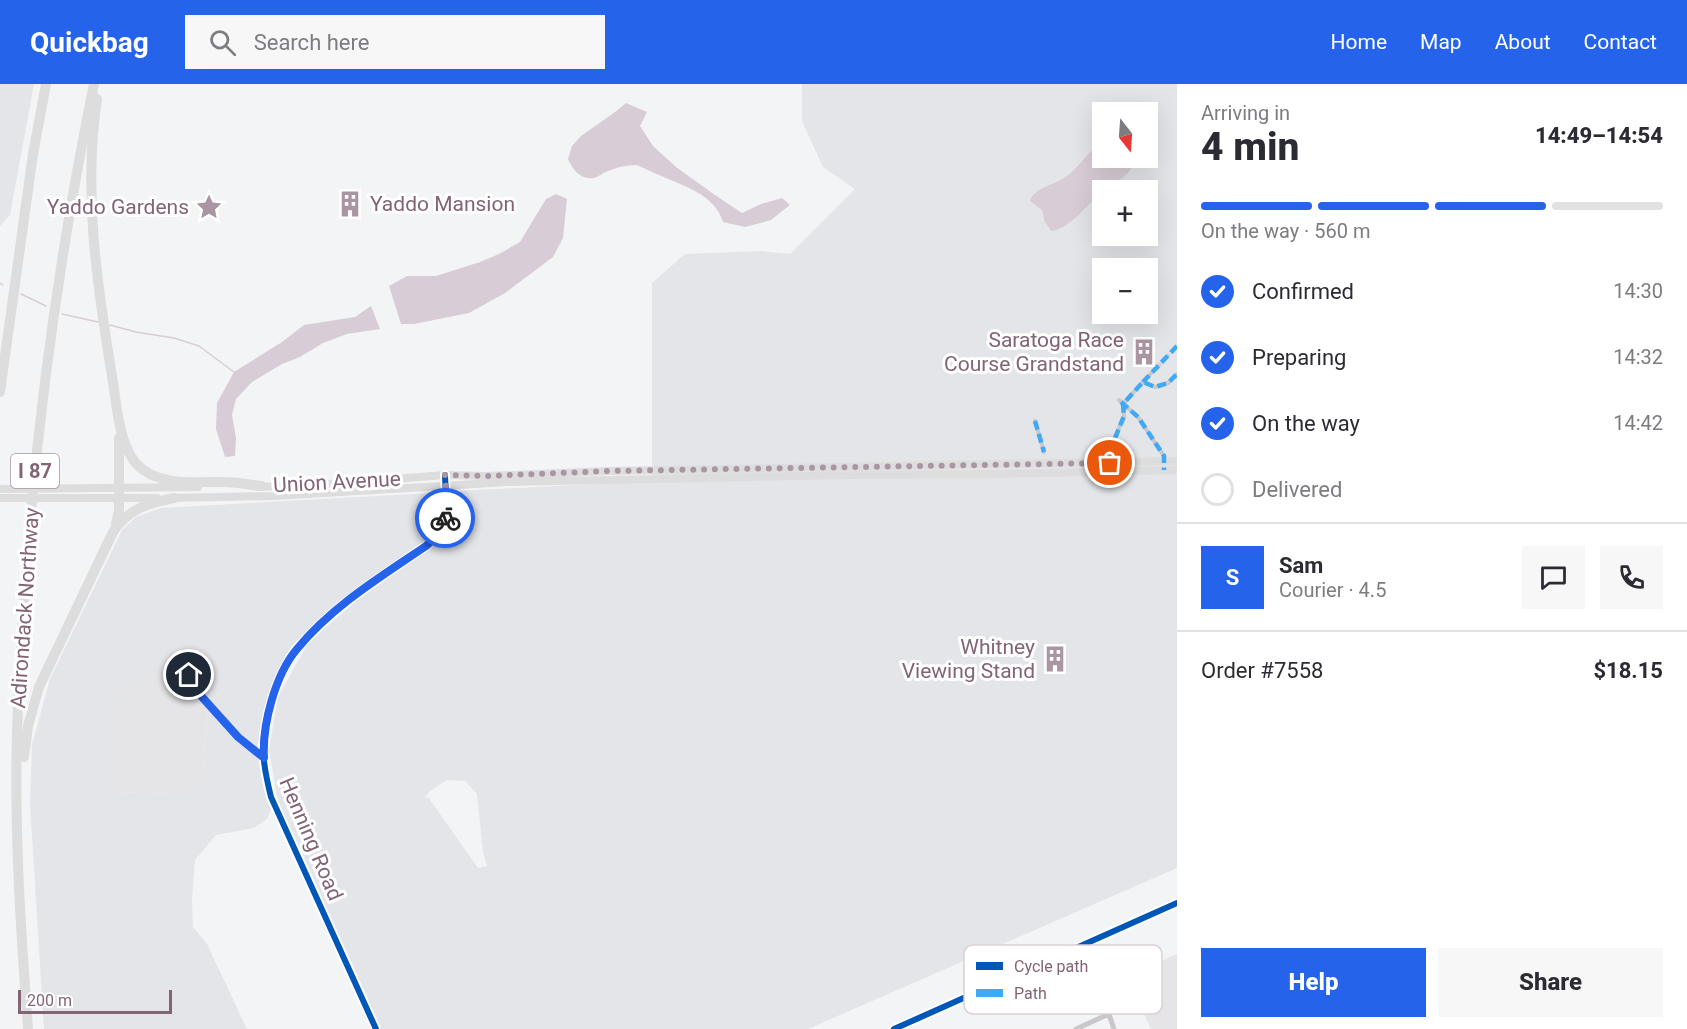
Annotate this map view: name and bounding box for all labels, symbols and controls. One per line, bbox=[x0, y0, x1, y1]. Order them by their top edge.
search box bbox=[185, 15, 605, 69]
text: Quickbag bbox=[30, 26, 149, 59]
icon: search bbox=[206, 26, 239, 59]
text: Search here bbox=[254, 30, 369, 55]
text: Home bbox=[1331, 30, 1387, 54]
text: Map bbox=[1420, 30, 1462, 54]
text: About bbox=[1495, 30, 1551, 54]
text: Contact bbox=[1584, 30, 1657, 54]
text: Arriving in bbox=[1201, 101, 1290, 125]
north arrow bbox=[1092, 102, 1158, 168]
map controls bbox=[1092, 102, 1158, 324]
text: 14:49–14:54 bbox=[1535, 123, 1663, 148]
text: 4 min bbox=[1201, 124, 1299, 170]
button: + bbox=[1092, 180, 1158, 246]
building icon: Yaddo Mansion bbox=[335, 189, 365, 219]
place icon: Yaddo Gardens bbox=[194, 192, 224, 222]
place label: Yaddo Mansion bbox=[370, 192, 515, 216]
place label: Yaddo Gardens bbox=[47, 195, 189, 219]
text: On the way · 560 m bbox=[1201, 219, 1370, 243]
button: − bbox=[1092, 258, 1158, 324]
icon: check bbox=[1201, 275, 1234, 308]
text: Confirmed bbox=[1252, 279, 1354, 304]
text: 14:30 bbox=[1613, 279, 1663, 303]
place label: Saratoga Race Course Grandstand bbox=[944, 328, 1124, 376]
building icon: Saratoga Race Course Grandstand bbox=[1129, 337, 1159, 367]
icon: check bbox=[1201, 341, 1234, 374]
text: Preparing bbox=[1252, 345, 1346, 370]
text: 14:32 bbox=[1613, 345, 1663, 369]
icon: check bbox=[1201, 407, 1234, 440]
text: On the way bbox=[1252, 411, 1360, 436]
text: 14:42 bbox=[1613, 411, 1663, 435]
pin bbox=[1084, 437, 1135, 488]
icon: bag bbox=[1093, 446, 1126, 479]
road number: I 87 bbox=[11, 454, 59, 488]
street label: Union Avenue bbox=[273, 467, 401, 497]
text: Delivered bbox=[1252, 477, 1342, 502]
courier bbox=[415, 488, 475, 548]
icon: bike bbox=[429, 502, 462, 535]
street label: Adirondack Northway bbox=[6, 507, 44, 709]
button: chat bbox=[1522, 546, 1585, 609]
button: phone bbox=[1600, 546, 1663, 609]
text: Sam bbox=[1279, 553, 1323, 578]
text: S bbox=[1226, 565, 1239, 590]
text: Courier · 4.5 bbox=[1279, 578, 1386, 602]
place label: Whitney Viewing Stand bbox=[902, 635, 1035, 683]
building icon: Whitney Viewing Stand bbox=[1040, 644, 1070, 674]
pin bbox=[163, 649, 214, 700]
icon: home bbox=[172, 658, 205, 691]
text: Order #7558 bbox=[1201, 658, 1323, 683]
text: $18.15 bbox=[1594, 658, 1663, 683]
street label: Henning Road bbox=[274, 774, 348, 904]
legend bbox=[964, 945, 1162, 1014]
button: Help bbox=[1201, 948, 1426, 1017]
button: Share bbox=[1438, 948, 1663, 1017]
text: Cycle path bbox=[1014, 957, 1088, 976]
text: Path bbox=[1014, 984, 1047, 1003]
scale bar bbox=[18, 987, 172, 1014]
text: 200 m bbox=[27, 991, 72, 1010]

